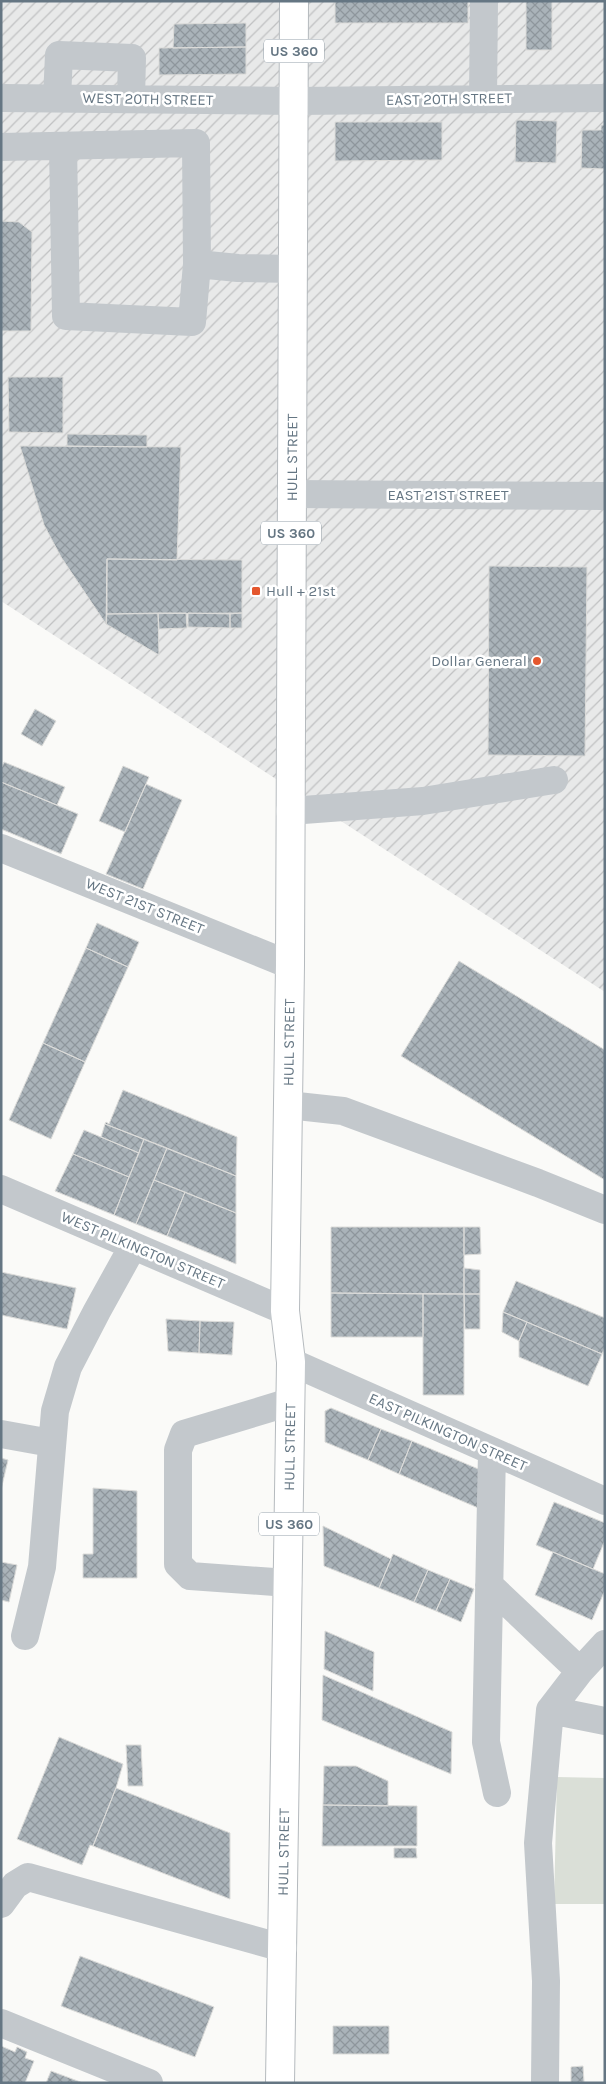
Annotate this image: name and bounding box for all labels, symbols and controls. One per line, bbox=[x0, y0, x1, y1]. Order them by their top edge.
road number: US 360 bbox=[264, 40, 324, 62]
street label: WEST 20TH STREET bbox=[82, 89, 214, 109]
street label: EAST 20TH STREET bbox=[386, 89, 513, 109]
street label: HULL STREET bbox=[283, 413, 301, 501]
street label: EAST 21ST STREET bbox=[387, 486, 509, 504]
road number: US 360 bbox=[261, 522, 321, 544]
place label: Hull + 21st bbox=[266, 582, 336, 600]
marker: Hull + 21st bbox=[250, 585, 262, 597]
place label: Dollar General bbox=[431, 652, 527, 670]
marker: Dollar General bbox=[531, 655, 543, 667]
street label: WEST 21ST STREET bbox=[83, 874, 207, 938]
street label: HULL STREET bbox=[279, 998, 299, 1086]
street label: WEST PILKINGTON STREET bbox=[59, 1207, 228, 1293]
street label: EAST PILKINGTON STREET bbox=[366, 1389, 530, 1475]
street label: HULL STREET bbox=[280, 1403, 299, 1491]
road number: US 360 bbox=[259, 1512, 319, 1536]
street label: HULL STREET bbox=[274, 1808, 293, 1896]

